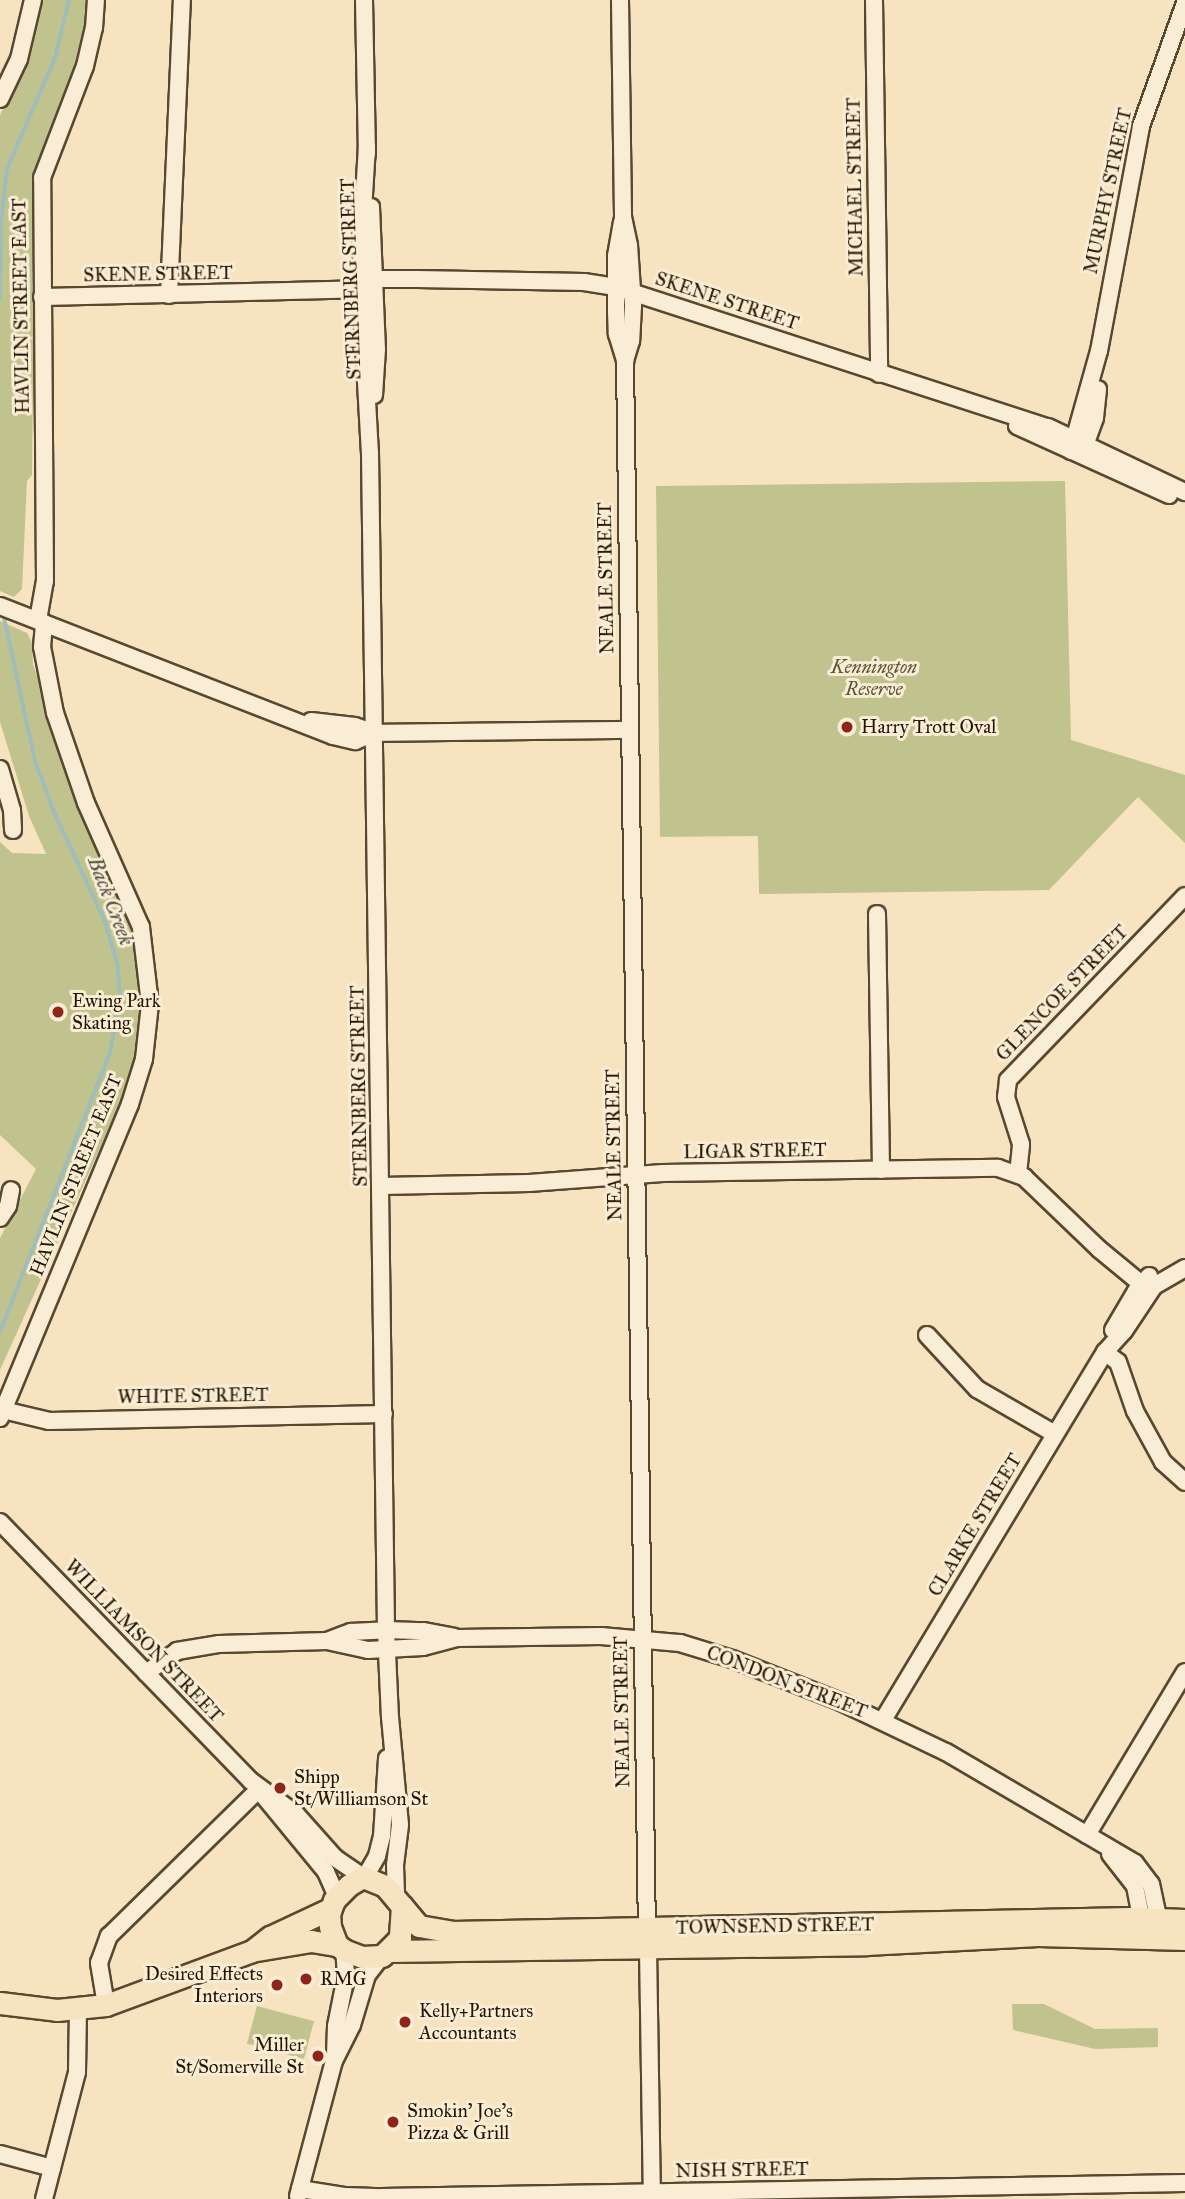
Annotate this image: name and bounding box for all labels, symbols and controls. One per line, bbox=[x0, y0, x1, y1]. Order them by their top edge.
street label: MICHAEL STREET bbox=[842, 97, 868, 277]
street label: MURPHY STREET bbox=[1079, 106, 1137, 276]
street label: STERNBERG STREET bbox=[336, 178, 366, 380]
street label: HAVLIN STREET EAST bbox=[8, 198, 34, 414]
street label: SKENE STREET bbox=[83, 261, 233, 287]
street label: SKENE STREET bbox=[652, 267, 802, 335]
street label: NEALE STREET bbox=[593, 502, 619, 654]
park label: Kennington Reserve bbox=[831, 656, 917, 700]
place label: Harry Trott Oval bbox=[861, 716, 996, 738]
marker: Harry Trott Oval bbox=[839, 719, 855, 735]
water label: Back Creek bbox=[83, 853, 139, 949]
street label: GLENCOE STREET bbox=[991, 920, 1133, 1066]
street label: STERNBERG STREET bbox=[346, 985, 372, 1187]
place label: Ewing Park Skating bbox=[72, 990, 161, 1034]
marker: Ewing Park Skating bbox=[50, 1004, 66, 1020]
street label: NEALE STREET bbox=[601, 1069, 627, 1221]
street label: HAVLIN STREET EAST bbox=[25, 1071, 127, 1279]
street label: LIGAR STREET bbox=[683, 1138, 827, 1164]
street label: WHITE STREET bbox=[117, 1383, 269, 1409]
street label: CLARKE STREET bbox=[923, 1450, 1027, 1600]
street label: WILLIAMSON STREET bbox=[60, 1555, 228, 1727]
street label: NEALE STREET bbox=[609, 1636, 635, 1788]
street label: CONDON STREET bbox=[703, 1641, 871, 1723]
place label: Shipp St/Williamson St bbox=[294, 1766, 428, 1810]
marker: Shipp St/Williamson St bbox=[272, 1780, 288, 1796]
street label: TOWNSEND STREET bbox=[676, 1913, 874, 1939]
place label: Desired Effects Interiors bbox=[145, 1963, 263, 2007]
place label: RMG bbox=[320, 1968, 367, 1990]
marker: RMG bbox=[298, 1971, 314, 1987]
marker: Desired Effects Interiors bbox=[269, 1977, 285, 1993]
place label: Kelly+Partners Accountants bbox=[419, 2000, 533, 2044]
marker: Kelly+Partners Accountants bbox=[397, 2014, 413, 2030]
place label: Miller St/Somerville St bbox=[175, 2034, 304, 2078]
marker: Miller St/Somerville St bbox=[310, 2048, 326, 2064]
place label: Smokin' Joe's Pizza & Grill bbox=[407, 2100, 513, 2144]
marker: Smokin' Joe's Pizza & Grill bbox=[385, 2114, 401, 2130]
street label: NISH STREET bbox=[675, 2157, 809, 2183]

